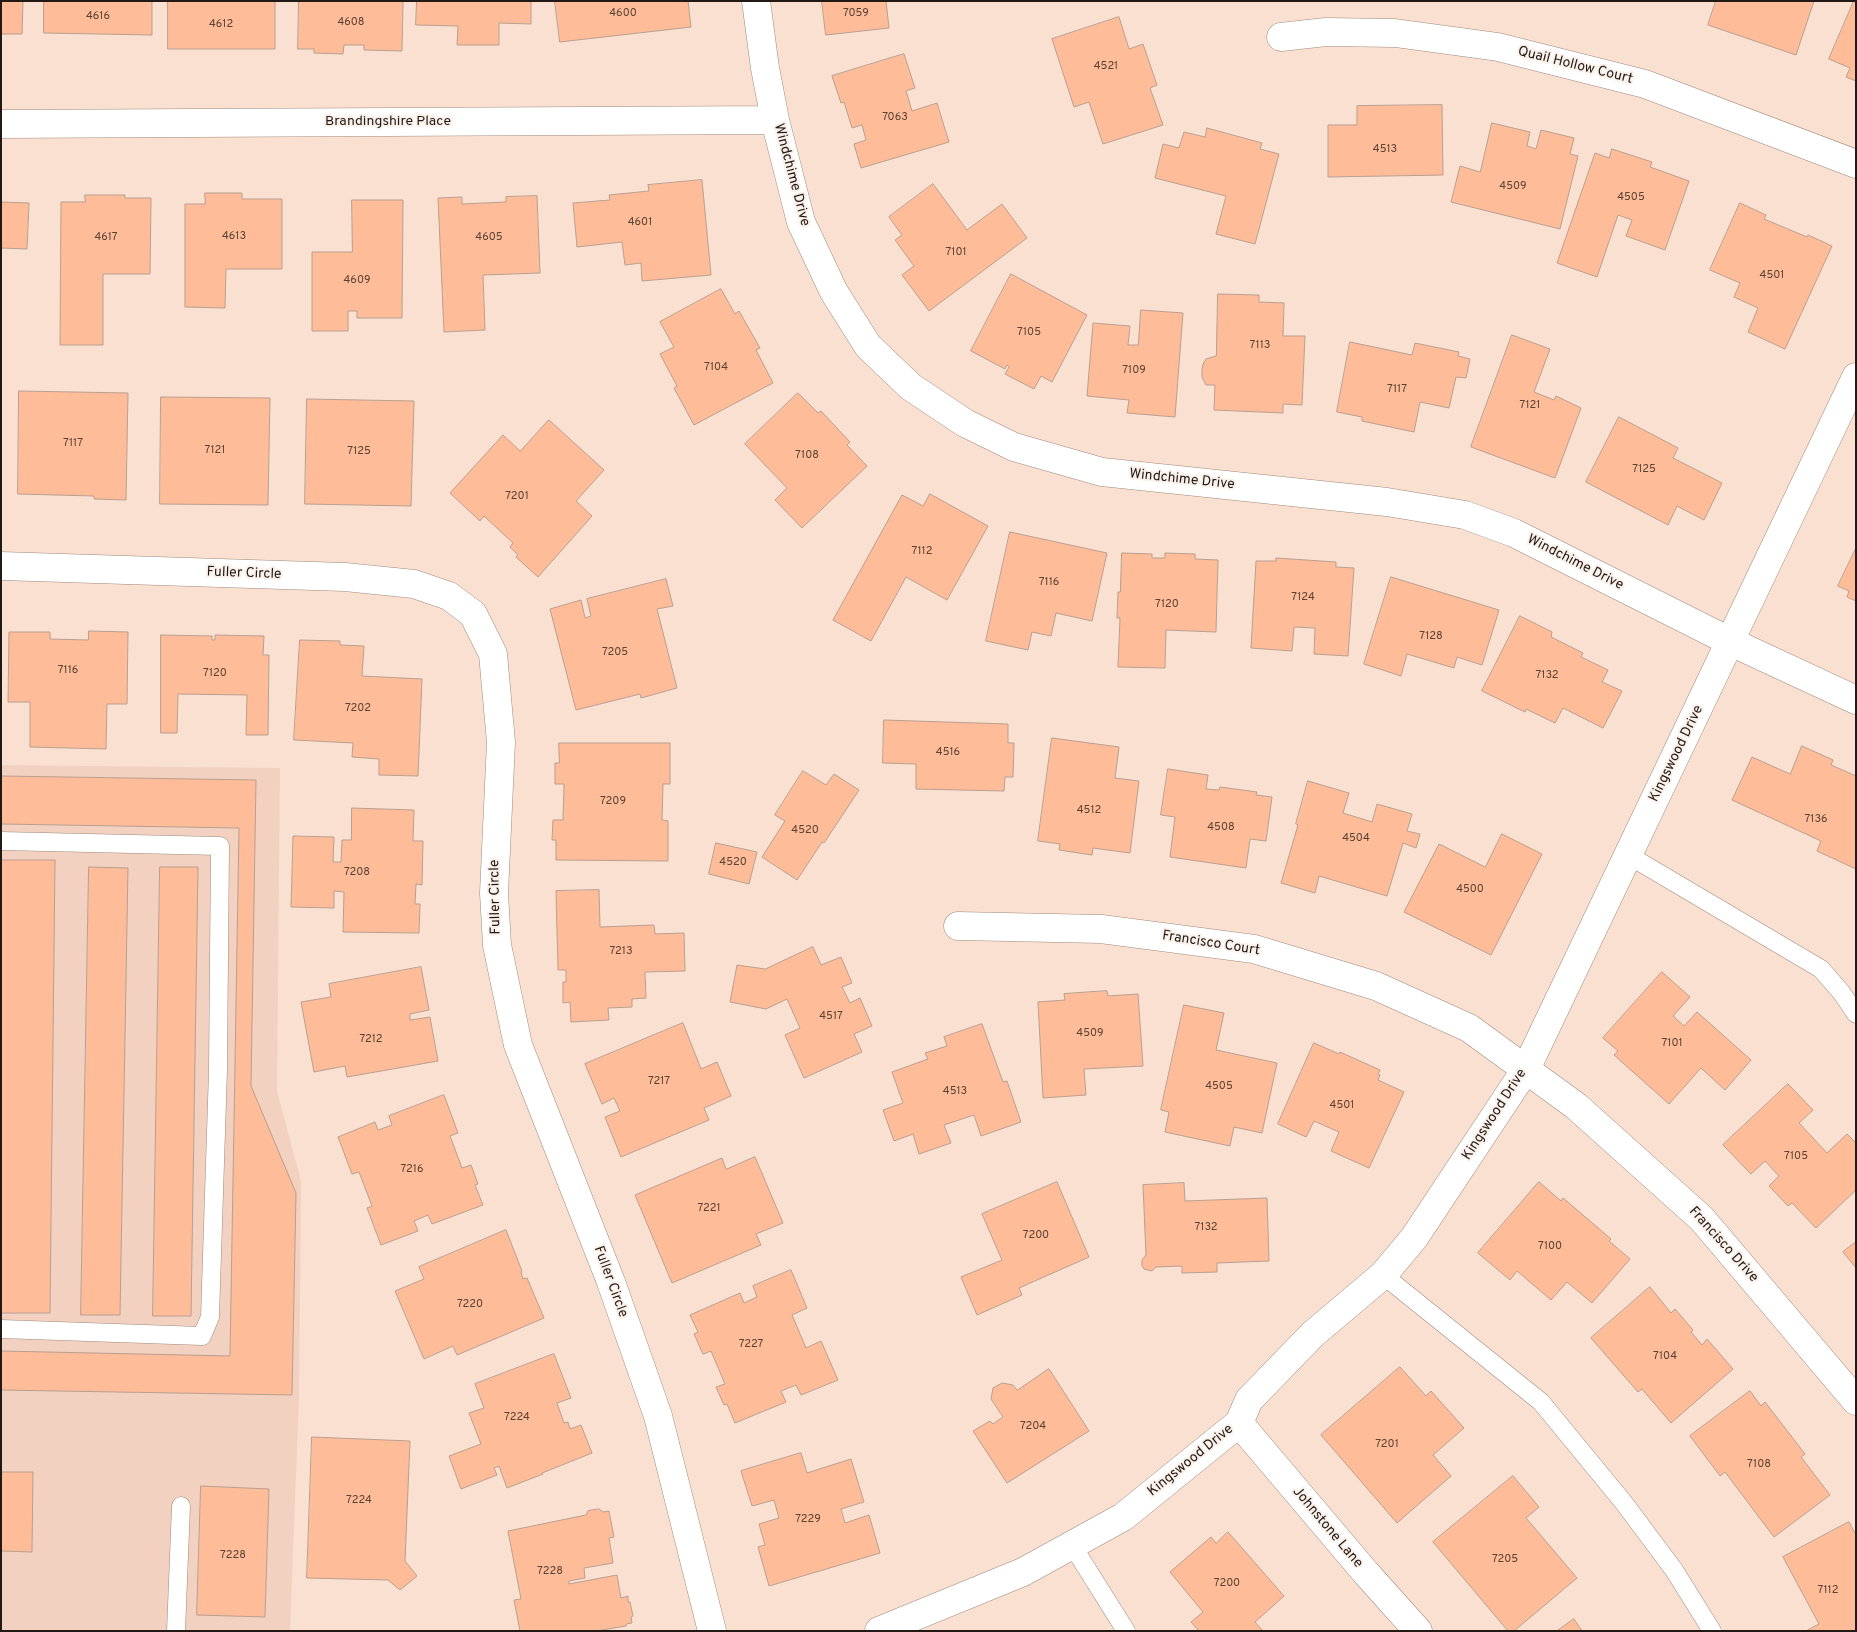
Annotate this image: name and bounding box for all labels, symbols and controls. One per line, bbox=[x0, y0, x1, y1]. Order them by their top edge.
house number: 4600 bbox=[609, 7, 637, 21]
house number: 7059 bbox=[843, 7, 869, 21]
house number: 4616 bbox=[86, 10, 110, 24]
house number: 4608 bbox=[337, 16, 365, 30]
house number: 4612 bbox=[209, 18, 233, 32]
street label: Quail Hollow Court bbox=[1516, 44, 1634, 88]
house number: 4521 bbox=[1094, 60, 1118, 74]
house number: 7063 bbox=[882, 111, 908, 125]
street label: Brandingshire Place bbox=[325, 114, 451, 130]
street label: Windchime Drive bbox=[769, 122, 813, 228]
house number: 4513 bbox=[1373, 143, 1397, 157]
house number: 4509 bbox=[1499, 180, 1527, 194]
house number: 4505 bbox=[1617, 191, 1645, 205]
house number: 4601 bbox=[628, 216, 652, 230]
house number: 4613 bbox=[222, 230, 246, 244]
house number: 4617 bbox=[94, 231, 118, 245]
house number: 4605 bbox=[475, 231, 503, 245]
house number: 7101 bbox=[945, 246, 967, 260]
house number: 4501 bbox=[1760, 269, 1784, 283]
house number: 4609 bbox=[343, 274, 371, 288]
house number: 7105 bbox=[1017, 326, 1041, 340]
house number: 7113 bbox=[1250, 339, 1270, 353]
house number: 7104 bbox=[704, 361, 728, 375]
house number: 7109 bbox=[1122, 364, 1146, 378]
house number: 7117 bbox=[1387, 383, 1407, 397]
house number: 7121 bbox=[1520, 399, 1540, 413]
house number: 7117 bbox=[63, 437, 83, 451]
house number: 7121 bbox=[205, 444, 225, 458]
house number: 7125 bbox=[347, 445, 371, 459]
house number: 7108 bbox=[795, 449, 819, 463]
house number: 7125 bbox=[1632, 463, 1656, 477]
street label: Windchime Drive bbox=[1129, 466, 1235, 494]
house number: 7201 bbox=[505, 490, 529, 504]
street label: Windchime Drive bbox=[1524, 532, 1626, 594]
house number: 7112 bbox=[912, 545, 932, 559]
street label: Fuller Circle bbox=[206, 564, 282, 584]
house number: 7116 bbox=[1039, 576, 1059, 590]
house number: 7124 bbox=[1291, 591, 1315, 605]
house number: 7120 bbox=[1155, 598, 1179, 612]
house number: 7128 bbox=[1419, 630, 1443, 644]
house number: 7205 bbox=[602, 646, 628, 660]
house number: 7116 bbox=[58, 664, 78, 678]
house number: 7120 bbox=[203, 667, 227, 681]
house number: 7132 bbox=[1535, 669, 1559, 683]
house number: 7202 bbox=[345, 702, 371, 716]
street label: Kingswood Drive bbox=[1646, 703, 1708, 805]
house number: 4516 bbox=[936, 746, 960, 760]
house number: 7209 bbox=[600, 795, 626, 809]
house number: 4512 bbox=[1077, 804, 1101, 818]
house number: 7136 bbox=[1804, 813, 1828, 827]
house number: 4508 bbox=[1207, 821, 1235, 835]
house number: 4520 bbox=[791, 824, 819, 838]
house number: 4504 bbox=[1342, 832, 1370, 846]
house number: 4520 bbox=[719, 856, 747, 870]
street label: Fuller Circle bbox=[487, 859, 505, 935]
house number: 7208 bbox=[344, 866, 370, 880]
house number: 4500 bbox=[1456, 883, 1484, 897]
street label: Francisco Court bbox=[1161, 928, 1261, 960]
house number: 7213 bbox=[609, 945, 633, 959]
house number: 4517 bbox=[819, 1010, 843, 1024]
house number: 4509 bbox=[1076, 1027, 1104, 1041]
house number: 7212 bbox=[359, 1033, 383, 1047]
house number: 7101 bbox=[1661, 1037, 1683, 1051]
street label: Kingswood Drive bbox=[1459, 1066, 1531, 1164]
house number: 7217 bbox=[648, 1075, 670, 1089]
house number: 4505 bbox=[1205, 1080, 1233, 1094]
house number: 4513 bbox=[943, 1085, 967, 1099]
house number: 4501 bbox=[1330, 1099, 1354, 1113]
house number: 7105 bbox=[1784, 1150, 1808, 1164]
house number: 7216 bbox=[401, 1163, 423, 1177]
house number: 7221 bbox=[697, 1202, 721, 1216]
street label: Francisco Drive bbox=[1685, 1204, 1761, 1286]
house number: 7132 bbox=[1194, 1221, 1218, 1235]
house number: 7200 bbox=[1023, 1229, 1049, 1243]
house number: 7100 bbox=[1538, 1240, 1562, 1254]
street label: Fuller Circle bbox=[589, 1244, 631, 1320]
house number: 7220 bbox=[457, 1298, 483, 1312]
house number: 7227 bbox=[739, 1338, 763, 1352]
house number: 7104 bbox=[1653, 1350, 1677, 1364]
house number: 7224 bbox=[504, 1411, 530, 1425]
house number: 7204 bbox=[1020, 1420, 1046, 1434]
street label: Kingswood Drive bbox=[1145, 1421, 1237, 1501]
house number: 7201 bbox=[1375, 1438, 1399, 1452]
house number: 7108 bbox=[1747, 1458, 1771, 1472]
street label: Johnstone Lane bbox=[1288, 1484, 1366, 1572]
house number: 7224 bbox=[346, 1494, 372, 1508]
house number: 7229 bbox=[795, 1513, 821, 1527]
house number: 7228 bbox=[220, 1549, 246, 1563]
house number: 7205 bbox=[1492, 1553, 1518, 1567]
house number: 7228 bbox=[537, 1565, 563, 1579]
house number: 7200 bbox=[1214, 1577, 1240, 1591]
house number: 7112 bbox=[1818, 1584, 1838, 1598]

